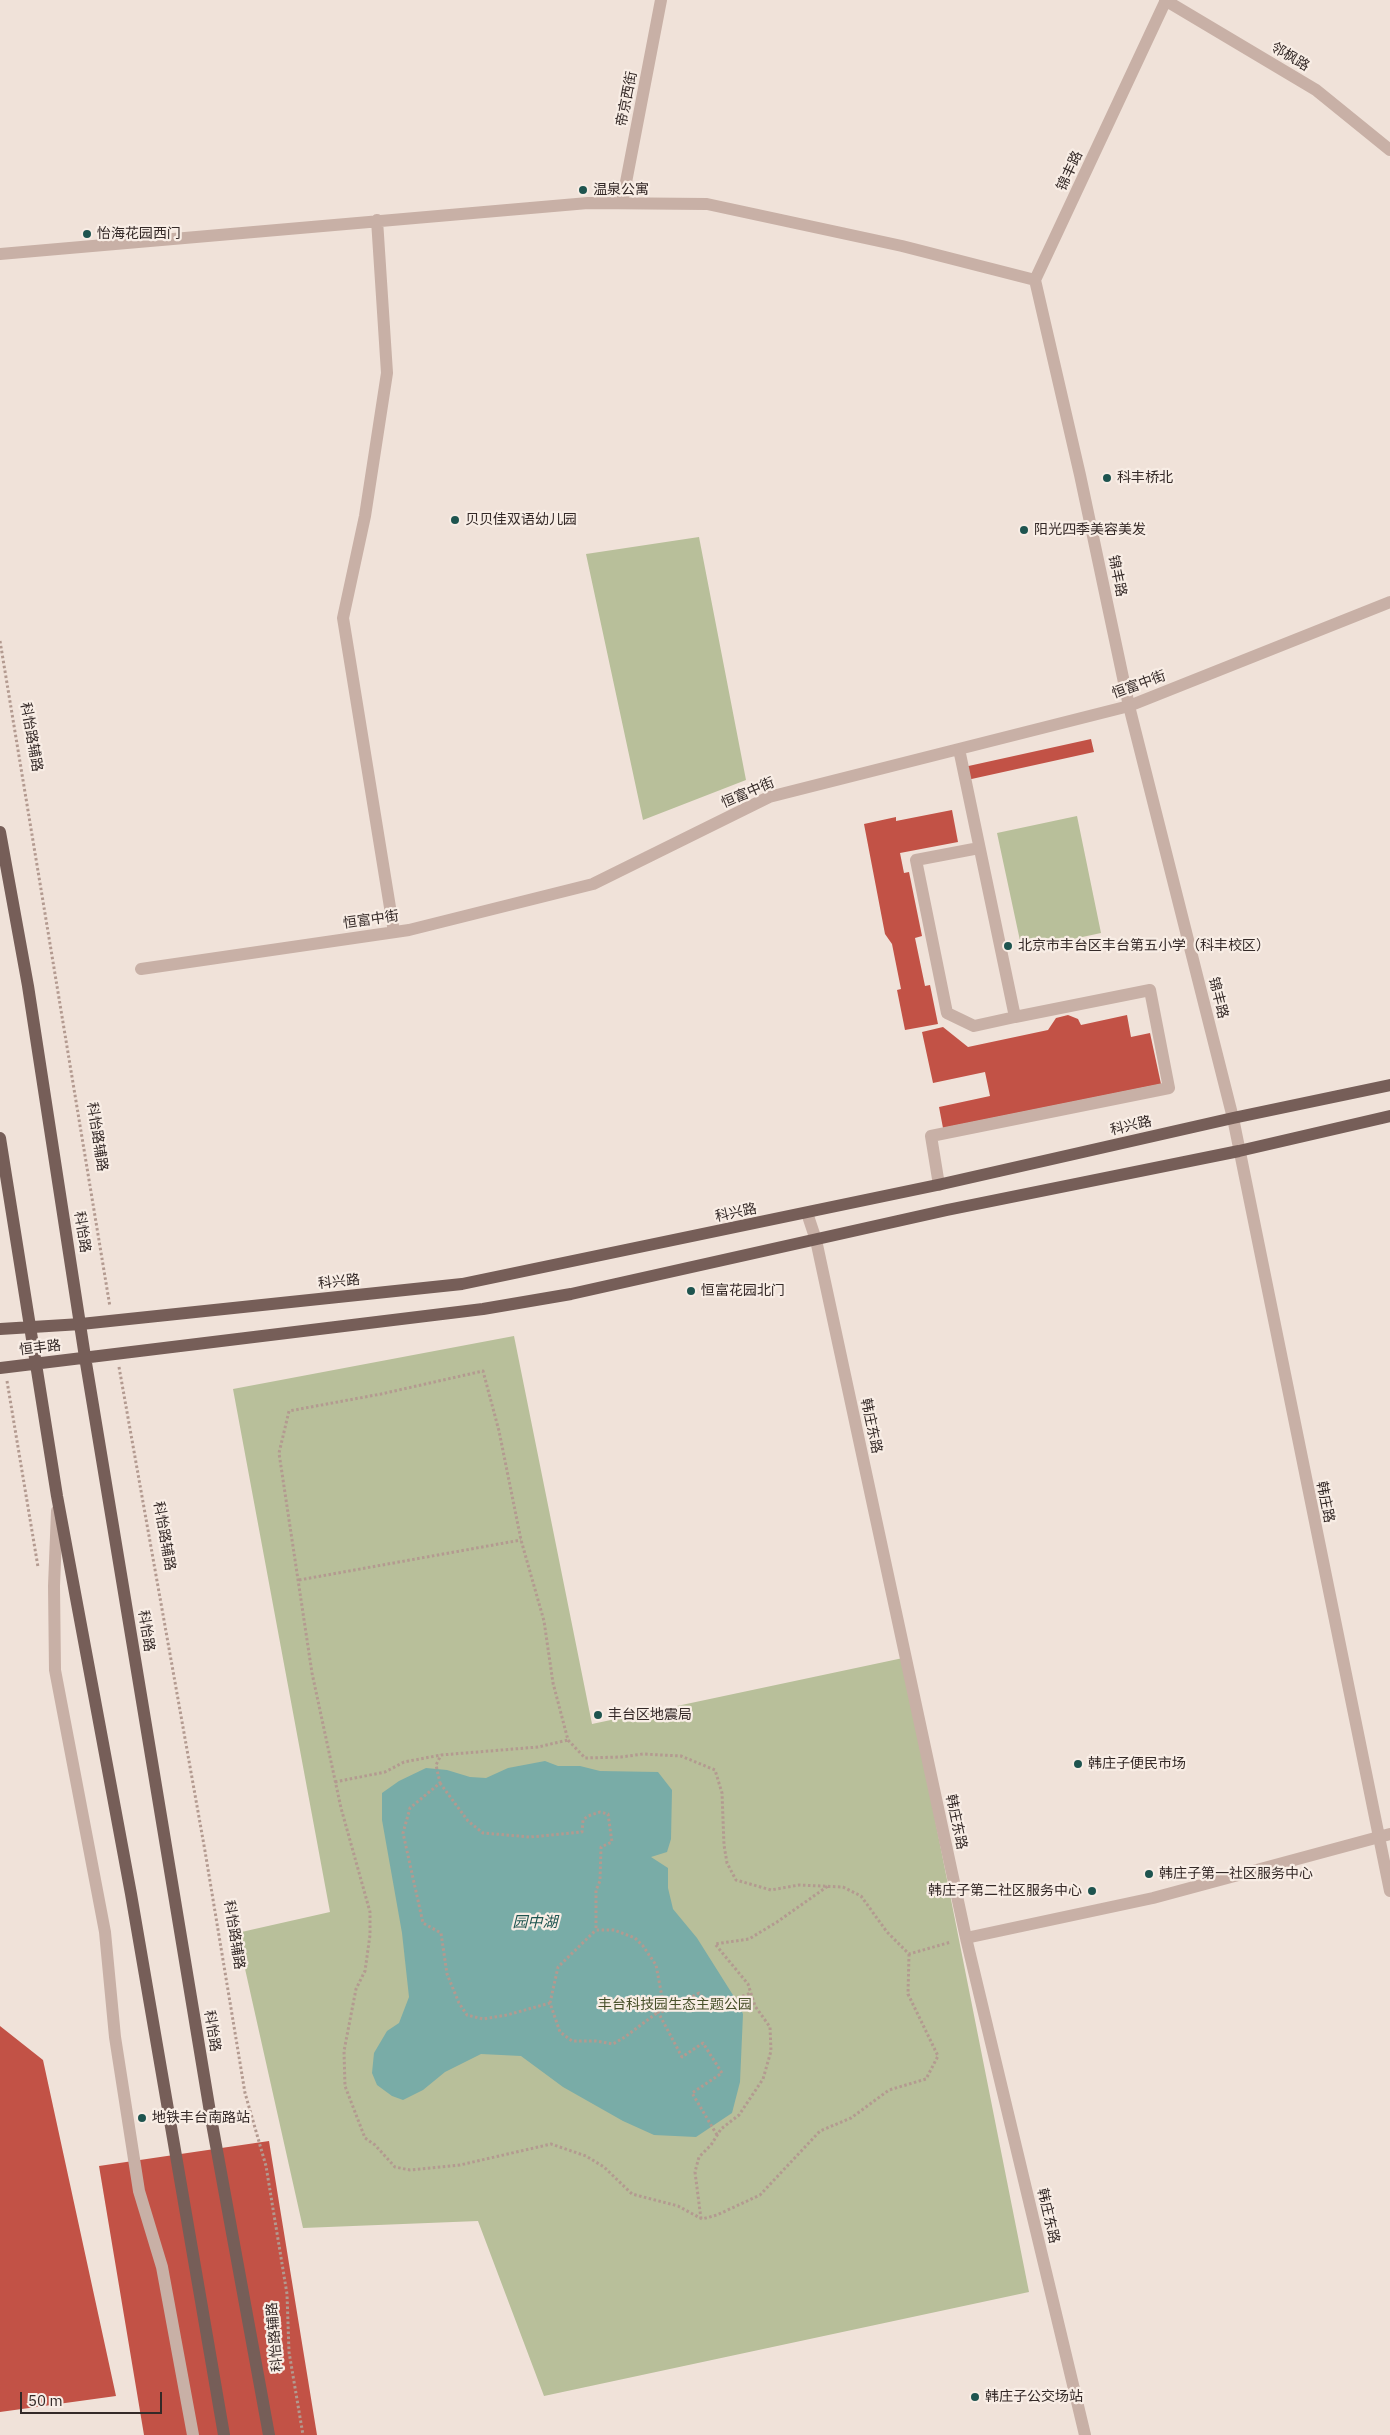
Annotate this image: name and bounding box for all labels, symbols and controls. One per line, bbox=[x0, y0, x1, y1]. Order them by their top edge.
street label: 邻枫路 bbox=[1268, 39, 1312, 75]
street label: 帝京西街 bbox=[613, 70, 641, 128]
street label: 锦丰路 bbox=[1054, 148, 1086, 194]
place label: 温泉公寓 bbox=[593, 182, 649, 198]
marker: 温泉公寓 bbox=[577, 184, 589, 196]
place label: 怡海花园西门 bbox=[97, 226, 181, 242]
marker: 怡海花园西门 bbox=[81, 228, 93, 240]
place label: 科丰桥北 bbox=[1117, 470, 1173, 486]
marker: 科丰桥北 bbox=[1101, 472, 1113, 484]
place label: 贝贝佳双语幼儿园 bbox=[465, 512, 577, 528]
marker: 贝贝佳双语幼儿园 bbox=[449, 514, 461, 526]
place label: 阳光四季美容美发 bbox=[1034, 522, 1146, 538]
marker: 阳光四季美容美发 bbox=[1018, 524, 1030, 536]
street label: 锦丰路 bbox=[1104, 554, 1130, 598]
street label: 恒富中街 bbox=[1110, 668, 1168, 702]
street label: 科怡路辅路 bbox=[17, 701, 45, 773]
street label: 恒富中街 bbox=[719, 774, 777, 812]
street label: 恒富中街 bbox=[342, 908, 400, 932]
place label: 北京市丰台区丰台第五小学（科丰校区） bbox=[1018, 938, 1270, 954]
marker: 北京市丰台区丰台第五小学（科丰校区） bbox=[1002, 940, 1014, 952]
street label: 锦丰路 bbox=[1205, 976, 1231, 1020]
street label: 科怡路辅路 bbox=[83, 1101, 111, 1173]
street label: 科兴路 bbox=[1109, 1113, 1153, 1139]
street label: 科兴路 bbox=[714, 1200, 758, 1226]
street label: 科怡路 bbox=[70, 1210, 94, 1254]
street label: 科兴路 bbox=[317, 1271, 361, 1293]
place label: 恒富花园北门 bbox=[701, 1283, 785, 1299]
marker: 恒富花园北门 bbox=[685, 1285, 697, 1297]
street label: 恒丰路 bbox=[18, 1337, 62, 1359]
street label: 韩庄东路 bbox=[857, 1397, 885, 1455]
street label: 韩庄路 bbox=[1313, 1480, 1337, 1524]
street label: 科怡路辅路 bbox=[150, 1500, 178, 1572]
street label: 科怡路 bbox=[134, 1609, 158, 1653]
place label: 丰台区地震局 bbox=[608, 1707, 692, 1723]
marker: 丰台区地震局 bbox=[592, 1709, 604, 1721]
place label: 韩庄子便民市场 bbox=[1088, 1756, 1186, 1772]
marker: 韩庄子便民市场 bbox=[1072, 1758, 1084, 1770]
street label: 韩庄东路 bbox=[942, 1793, 970, 1851]
place label: 韩庄子第一社区服务中心 bbox=[1159, 1866, 1313, 1882]
marker: 韩庄子第一社区服务中心 bbox=[1143, 1868, 1155, 1880]
place label: 韩庄子第二社区服务中心 bbox=[928, 1883, 1082, 1899]
marker: 韩庄子第二社区服务中心 bbox=[1086, 1885, 1098, 1897]
street label: 科怡路辅路 bbox=[220, 1899, 248, 1971]
water label: 园中湖 bbox=[513, 1914, 557, 1932]
park label: 丰台科技园生态主题公园 bbox=[598, 1997, 752, 2013]
street label: 科怡路 bbox=[200, 2009, 224, 2053]
place label: 地铁丰台南路站 bbox=[152, 2110, 250, 2126]
marker: 地铁丰台南路站 bbox=[136, 2112, 148, 2124]
street label: 韩庄东路 bbox=[1034, 2187, 1062, 2245]
street label: 科怡路辅路 bbox=[264, 2301, 286, 2373]
scale bar bbox=[22, 2382, 165, 2414]
place label: 韩庄子公交场站 bbox=[985, 2389, 1083, 2405]
text: 50 m bbox=[28, 2391, 63, 2410]
marker: 韩庄子公交场站 bbox=[969, 2391, 981, 2403]

